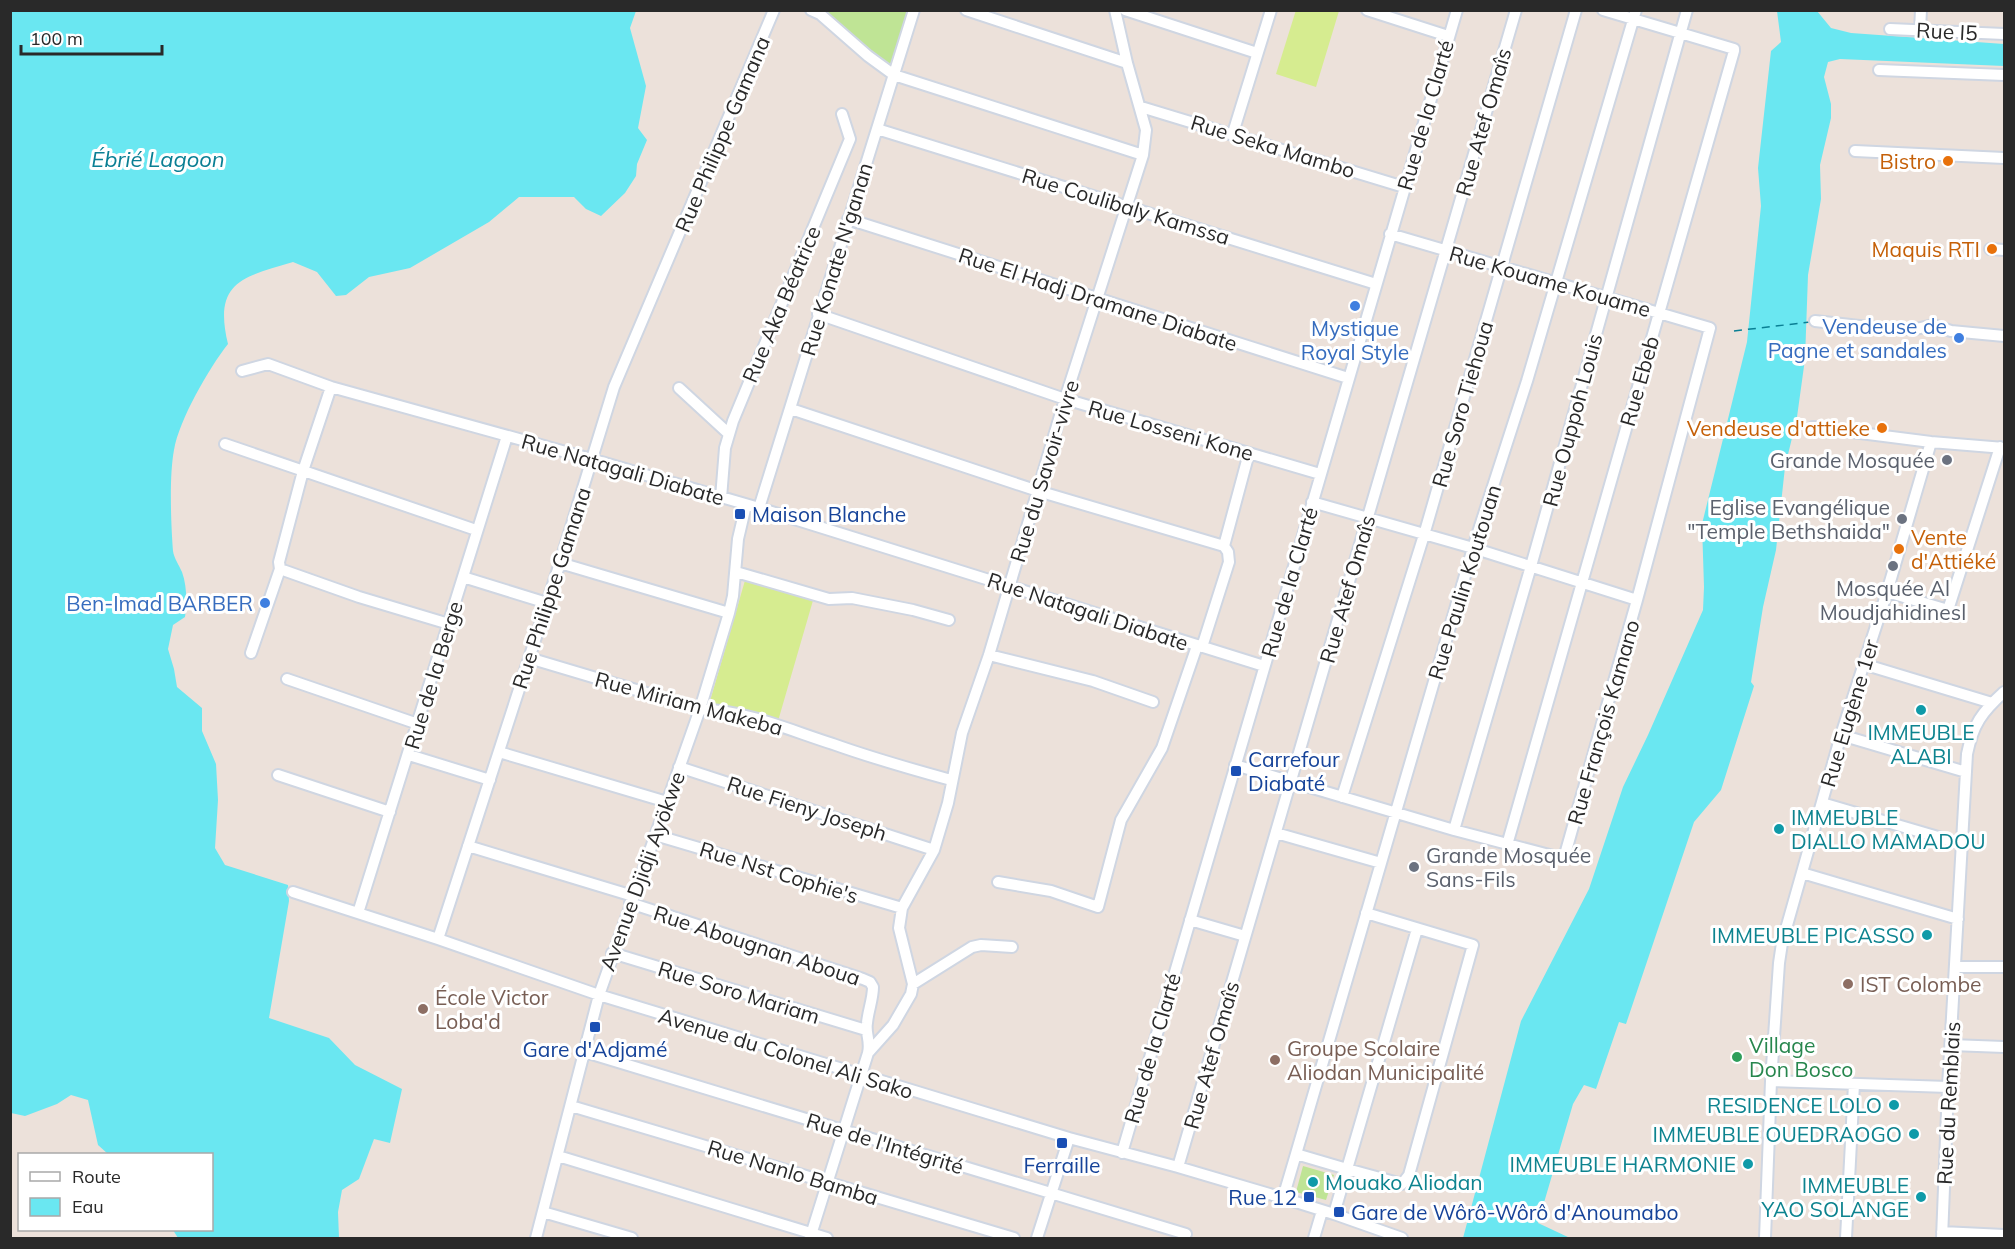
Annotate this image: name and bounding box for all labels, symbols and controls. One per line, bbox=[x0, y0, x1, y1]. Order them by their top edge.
street label: Rue I5 bbox=[1916, 16, 1978, 46]
scale bar bbox=[21, 18, 162, 56]
text: 100 m bbox=[30, 27, 83, 50]
street label: Rue Philippe Gamana bbox=[669, 32, 775, 236]
street label: Rue de la Clarté bbox=[1391, 37, 1459, 193]
street label: Rue Atef Omaîs bbox=[1449, 45, 1517, 199]
street label: Rue Seka Mambo bbox=[1188, 109, 1358, 183]
water label: Ébrié Lagoon bbox=[91, 145, 225, 173]
place label: Bistro bbox=[1880, 148, 1936, 174]
marker: Bistro bbox=[1941, 154, 1955, 168]
street label: Rue Konate N'ganan bbox=[794, 159, 878, 359]
street label: Rue Coulibaly Kamssa bbox=[1019, 162, 1233, 250]
street label: Rue Aka Béatrice bbox=[736, 222, 826, 386]
place label: Maquis RTI bbox=[1872, 236, 1980, 262]
street label: Rue Kouame Kouame bbox=[1446, 240, 1654, 322]
street label: Rue El Hadj Dramane Diabate bbox=[955, 242, 1241, 356]
marker: Maquis RTI bbox=[1985, 242, 1999, 256]
marker: Mystique Royal Style bbox=[1348, 299, 1362, 313]
place label: Vendeuse de Pagne et sandales bbox=[1768, 313, 1947, 363]
place label: Mystique Royal Style bbox=[1301, 315, 1409, 365]
street label: Rue Soro Tiehoua bbox=[1426, 318, 1498, 490]
street label: Rue Ouppoh Louis bbox=[1536, 331, 1608, 509]
marker: Vendeuse de Pagne et sandales bbox=[1952, 331, 1966, 345]
street label: Rue Ebeb bbox=[1614, 333, 1664, 429]
street label: Rue du Savoir-vivre bbox=[1004, 377, 1084, 565]
street label: Rue Losseni Kone bbox=[1085, 394, 1257, 466]
place label: Vendeuse d'attieke bbox=[1687, 415, 1870, 441]
marker: Vendeuse d'attieke bbox=[1875, 421, 1889, 435]
street label: Rue Natagali Diabate bbox=[519, 428, 727, 510]
place label: Grande Mosquée bbox=[1770, 447, 1935, 473]
marker: Grande Mosquée bbox=[1940, 453, 1954, 467]
street label: Rue Paulin Koutouan bbox=[1422, 481, 1506, 683]
street label: Rue Philippe Gamana bbox=[506, 484, 596, 692]
place label: Eglise Evangélique "Temple Bethshaida" bbox=[1687, 494, 1890, 544]
place label: Maison Blanche bbox=[752, 501, 906, 527]
street label: Rue de la Clarté bbox=[1255, 504, 1323, 660]
marker: Maison Blanche bbox=[733, 507, 747, 521]
street label: Rue Atef Omaîs bbox=[1313, 512, 1381, 666]
marker: Eglise Evangélique "Temple Bethshaida" bbox=[1895, 512, 1909, 526]
place label: Vente d'Attiéké bbox=[1911, 524, 1996, 574]
marker: Vente d'Attiéké bbox=[1892, 542, 1906, 556]
marker: Mosquée Al Moudjahidinesl bbox=[1886, 559, 1900, 573]
street label: Rue Natagali Diabate bbox=[984, 566, 1192, 656]
place label: Mosquée Al Moudjahidinesl bbox=[1820, 575, 1966, 625]
place label: Ben-Imad BARBER bbox=[66, 590, 253, 616]
marker: Ben-Imad BARBER bbox=[258, 596, 272, 610]
street label: Rue de la Berge bbox=[398, 598, 468, 752]
street label: Rue François Kamano bbox=[1561, 617, 1645, 827]
street label: Rue Eugène 1er bbox=[1814, 636, 1884, 790]
street label: Rue Miriam Makeba bbox=[592, 665, 786, 741]
marker: IMMEUBLE ALABI bbox=[1914, 703, 1928, 717]
place label: IMMEUBLE ALABI bbox=[1867, 719, 1975, 769]
place label: Carrefour Diabaté bbox=[1248, 746, 1340, 796]
marker: Carrefour Diabaté bbox=[1229, 764, 1243, 778]
street label: Avenue Djidji Ayökwe bbox=[594, 768, 690, 974]
street label: Rue Fieny Joseph bbox=[724, 770, 890, 846]
place label: IMMEUBLE DIALLO MAMADOU bbox=[1791, 804, 1986, 854]
marker: IMMEUBLE DIALLO MAMADOU bbox=[1772, 822, 1786, 836]
street label: Rue Nst Cophie's bbox=[697, 836, 861, 908]
place label: Grande Mosquée Sans-Fils bbox=[1426, 842, 1591, 892]
marker: Grande Mosquée Sans-Fils bbox=[1407, 860, 1421, 874]
street label: Rue Abougnan Aboua bbox=[650, 899, 864, 991]
place label: IMMEUBLE PICASSO bbox=[1712, 922, 1915, 948]
marker: IMMEUBLE PICASSO bbox=[1920, 928, 1934, 942]
street label: Rue Soro Mariam bbox=[655, 955, 823, 1029]
street label: Rue de la Clarté bbox=[1118, 970, 1186, 1126]
place label: IST Colombe bbox=[1860, 971, 1981, 997]
marker: IST Colombe bbox=[1841, 977, 1855, 991]
street label: Rue Atef Omaîs bbox=[1177, 978, 1245, 1132]
place label: École Victor Loba'd bbox=[435, 984, 549, 1034]
marker: École Victor Loba'd bbox=[416, 1002, 430, 1016]
street label: Avenue du Colonel Ali Sako bbox=[656, 1002, 916, 1104]
marker: Gare d'Adjamé bbox=[588, 1020, 602, 1034]
street label: Rue du Remblais bbox=[1931, 1021, 1965, 1185]
place label: Village Don Bosco bbox=[1749, 1032, 1853, 1082]
place label: Groupe Scolaire Aliodan Municipalité bbox=[1287, 1035, 1484, 1085]
place label: Gare d'Adjamé bbox=[523, 1036, 667, 1062]
marker: Village Don Bosco bbox=[1730, 1050, 1744, 1064]
marker: Groupe Scolaire Aliodan Municipalité bbox=[1268, 1053, 1282, 1067]
place label: RESIDENCE LOLO bbox=[1707, 1092, 1882, 1118]
marker: RESIDENCE LOLO bbox=[1887, 1098, 1901, 1112]
street label: Rue de l'Intégrité bbox=[803, 1107, 967, 1179]
place label: IMMEUBLE OUEDRAOGO bbox=[1652, 1121, 1902, 1147]
marker: IMMEUBLE OUEDRAOGO bbox=[1907, 1127, 1921, 1141]
street label: Rue Nanlo Bamba bbox=[704, 1134, 882, 1210]
marker: Ferraille bbox=[1055, 1136, 1069, 1150]
place label: IMMEUBLE HARMONIE bbox=[1510, 1151, 1736, 1177]
place label: Ferraille bbox=[1024, 1152, 1101, 1178]
legend bbox=[18, 1153, 213, 1231]
marker: IMMEUBLE HARMONIE bbox=[1741, 1157, 1755, 1171]
text: Route bbox=[72, 1165, 121, 1188]
place label: Mouako Aliodan bbox=[1325, 1169, 1483, 1195]
place label: IMMEUBLE YAO SOLANGE bbox=[1761, 1172, 1909, 1222]
marker: Mouako Aliodan bbox=[1306, 1175, 1320, 1189]
place label: Rue 12 bbox=[1228, 1184, 1297, 1210]
marker: Rue 12 bbox=[1302, 1190, 1316, 1204]
marker: IMMEUBLE YAO SOLANGE bbox=[1914, 1190, 1928, 1204]
text: Eau bbox=[72, 1195, 104, 1218]
place label: Gare de Wôrô-Wôrô d'Anoumabo bbox=[1351, 1199, 1679, 1225]
marker: Gare de Wôrô-Wôrô d'Anoumabo bbox=[1332, 1205, 1346, 1219]

